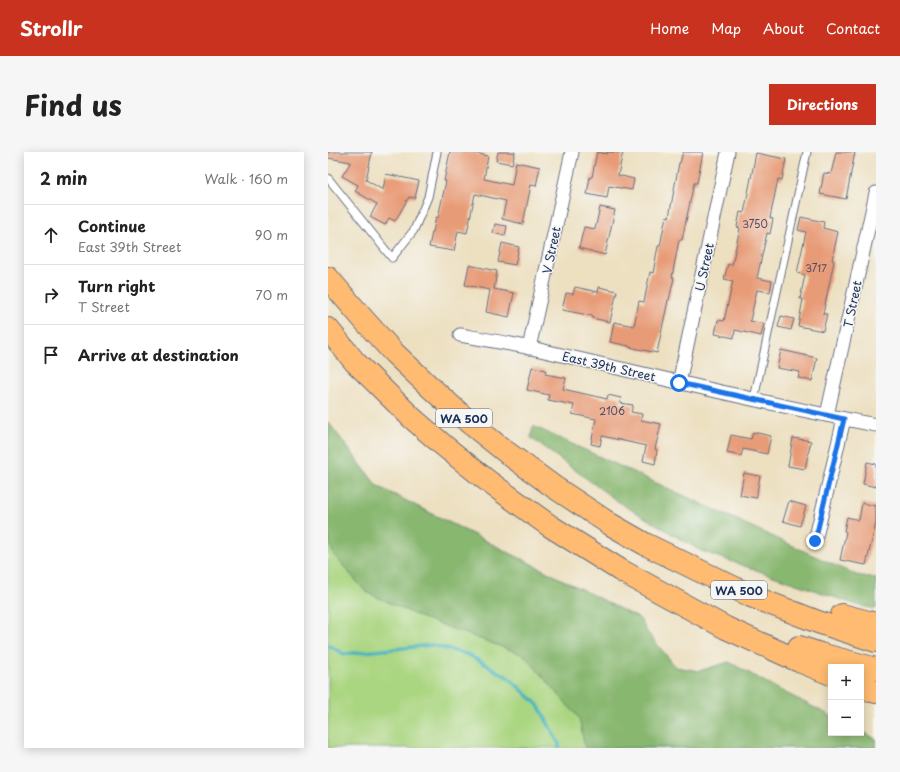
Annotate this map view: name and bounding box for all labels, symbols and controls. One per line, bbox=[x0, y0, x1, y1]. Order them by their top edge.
text: Strollr bbox=[20, 14, 83, 42]
text: Home bbox=[650, 18, 689, 39]
text: Map bbox=[711, 18, 741, 39]
text: About bbox=[763, 18, 804, 39]
text: Contact bbox=[826, 18, 880, 39]
text: Find us bbox=[24, 83, 122, 126]
button: Directions bbox=[769, 84, 876, 125]
text: 2 min bbox=[40, 165, 87, 191]
text: Walk · 160 m bbox=[205, 169, 288, 188]
text: Continue bbox=[78, 214, 146, 237]
house number: 3750 bbox=[742, 216, 768, 231]
icon: ahead bbox=[40, 224, 62, 246]
text: 90 m bbox=[255, 225, 288, 244]
street label: V Street bbox=[537, 225, 565, 275]
text: East 39th Street bbox=[78, 237, 181, 256]
street label: U Street bbox=[690, 241, 718, 293]
house number: 3717 bbox=[805, 260, 827, 275]
text: Turn right bbox=[78, 274, 155, 297]
street label: T Street bbox=[838, 279, 866, 329]
icon: right bbox=[40, 284, 62, 306]
text: 70 m bbox=[255, 285, 288, 304]
text: T Street bbox=[78, 297, 130, 316]
text: Arrive at destination bbox=[78, 343, 239, 366]
icon: arrive bbox=[40, 344, 62, 366]
street label: East 39th Street bbox=[561, 347, 658, 386]
route start bbox=[670, 374, 688, 392]
house number: 2106 bbox=[599, 403, 625, 418]
road number: WA 500 bbox=[436, 409, 492, 427]
route end bbox=[806, 532, 824, 550]
road number: WA 500 bbox=[711, 581, 767, 599]
map controls bbox=[828, 664, 864, 736]
button: + bbox=[828, 664, 864, 700]
button: − bbox=[828, 700, 864, 736]

